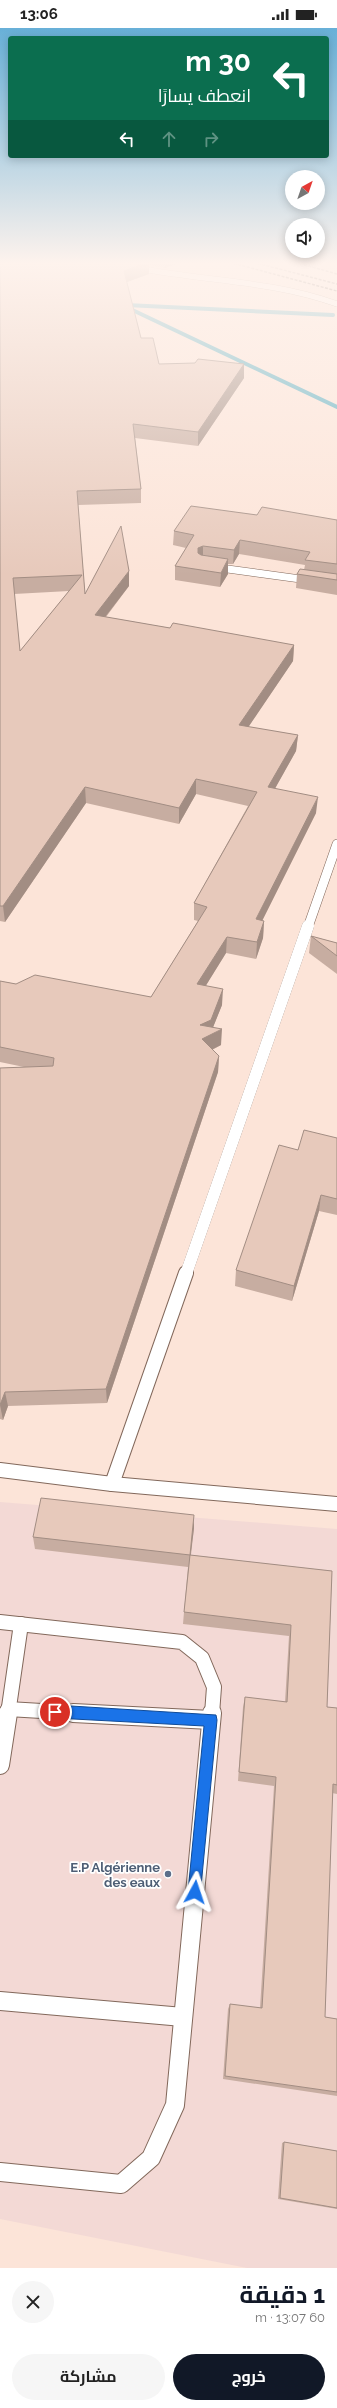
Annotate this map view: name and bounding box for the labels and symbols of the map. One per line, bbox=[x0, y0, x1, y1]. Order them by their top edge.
north arrow bbox=[285, 170, 325, 210]
pin bbox=[38, 1695, 72, 1729]
place label: E.P Algérienne des eaux bbox=[70, 1860, 160, 1890]
marker: E.P Algérienne des eaux bbox=[163, 1869, 173, 1879]
position arrow bbox=[174, 1871, 216, 1913]

